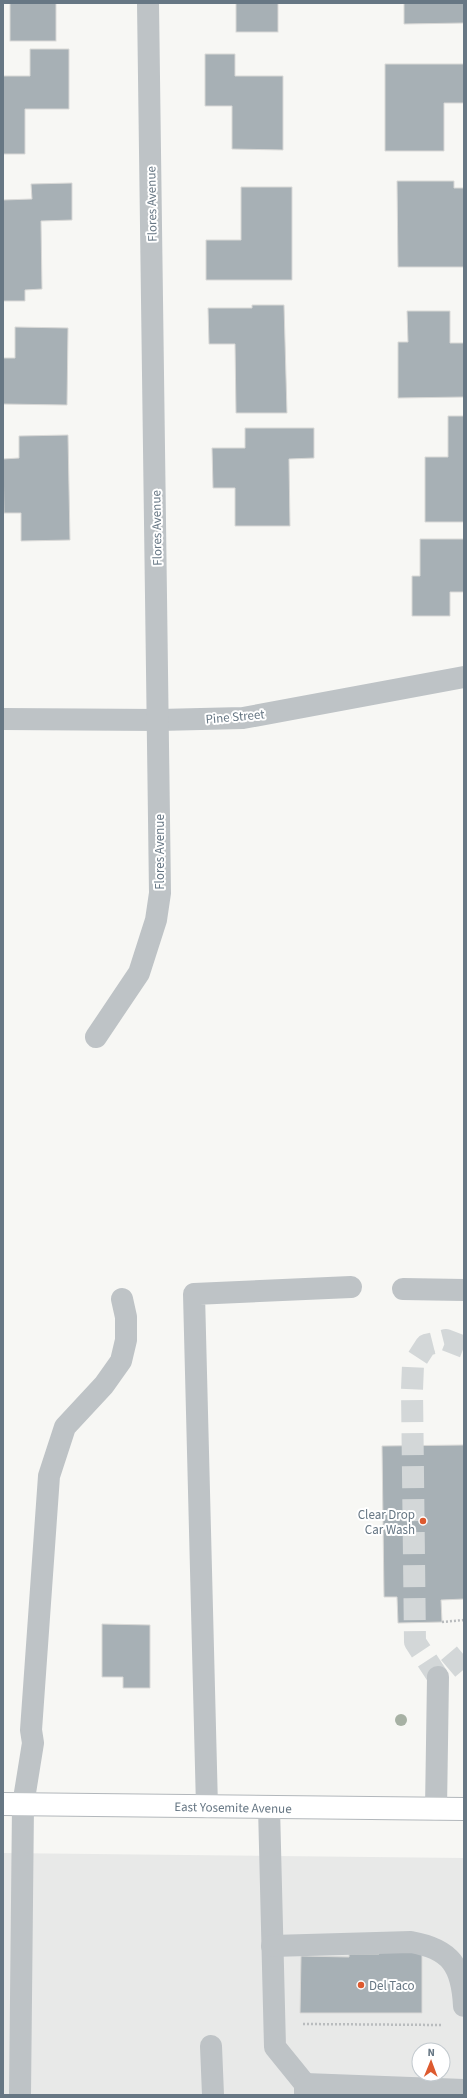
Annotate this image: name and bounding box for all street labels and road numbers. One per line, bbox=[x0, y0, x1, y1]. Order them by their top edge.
street label: Flores Avenue bbox=[142, 166, 162, 242]
street label: Flores Avenue bbox=[147, 490, 167, 566]
street label: Pine Street bbox=[205, 705, 266, 729]
street label: Flores Avenue bbox=[151, 814, 169, 890]
street label: East Yosemite Avenue bbox=[174, 1798, 292, 1818]

